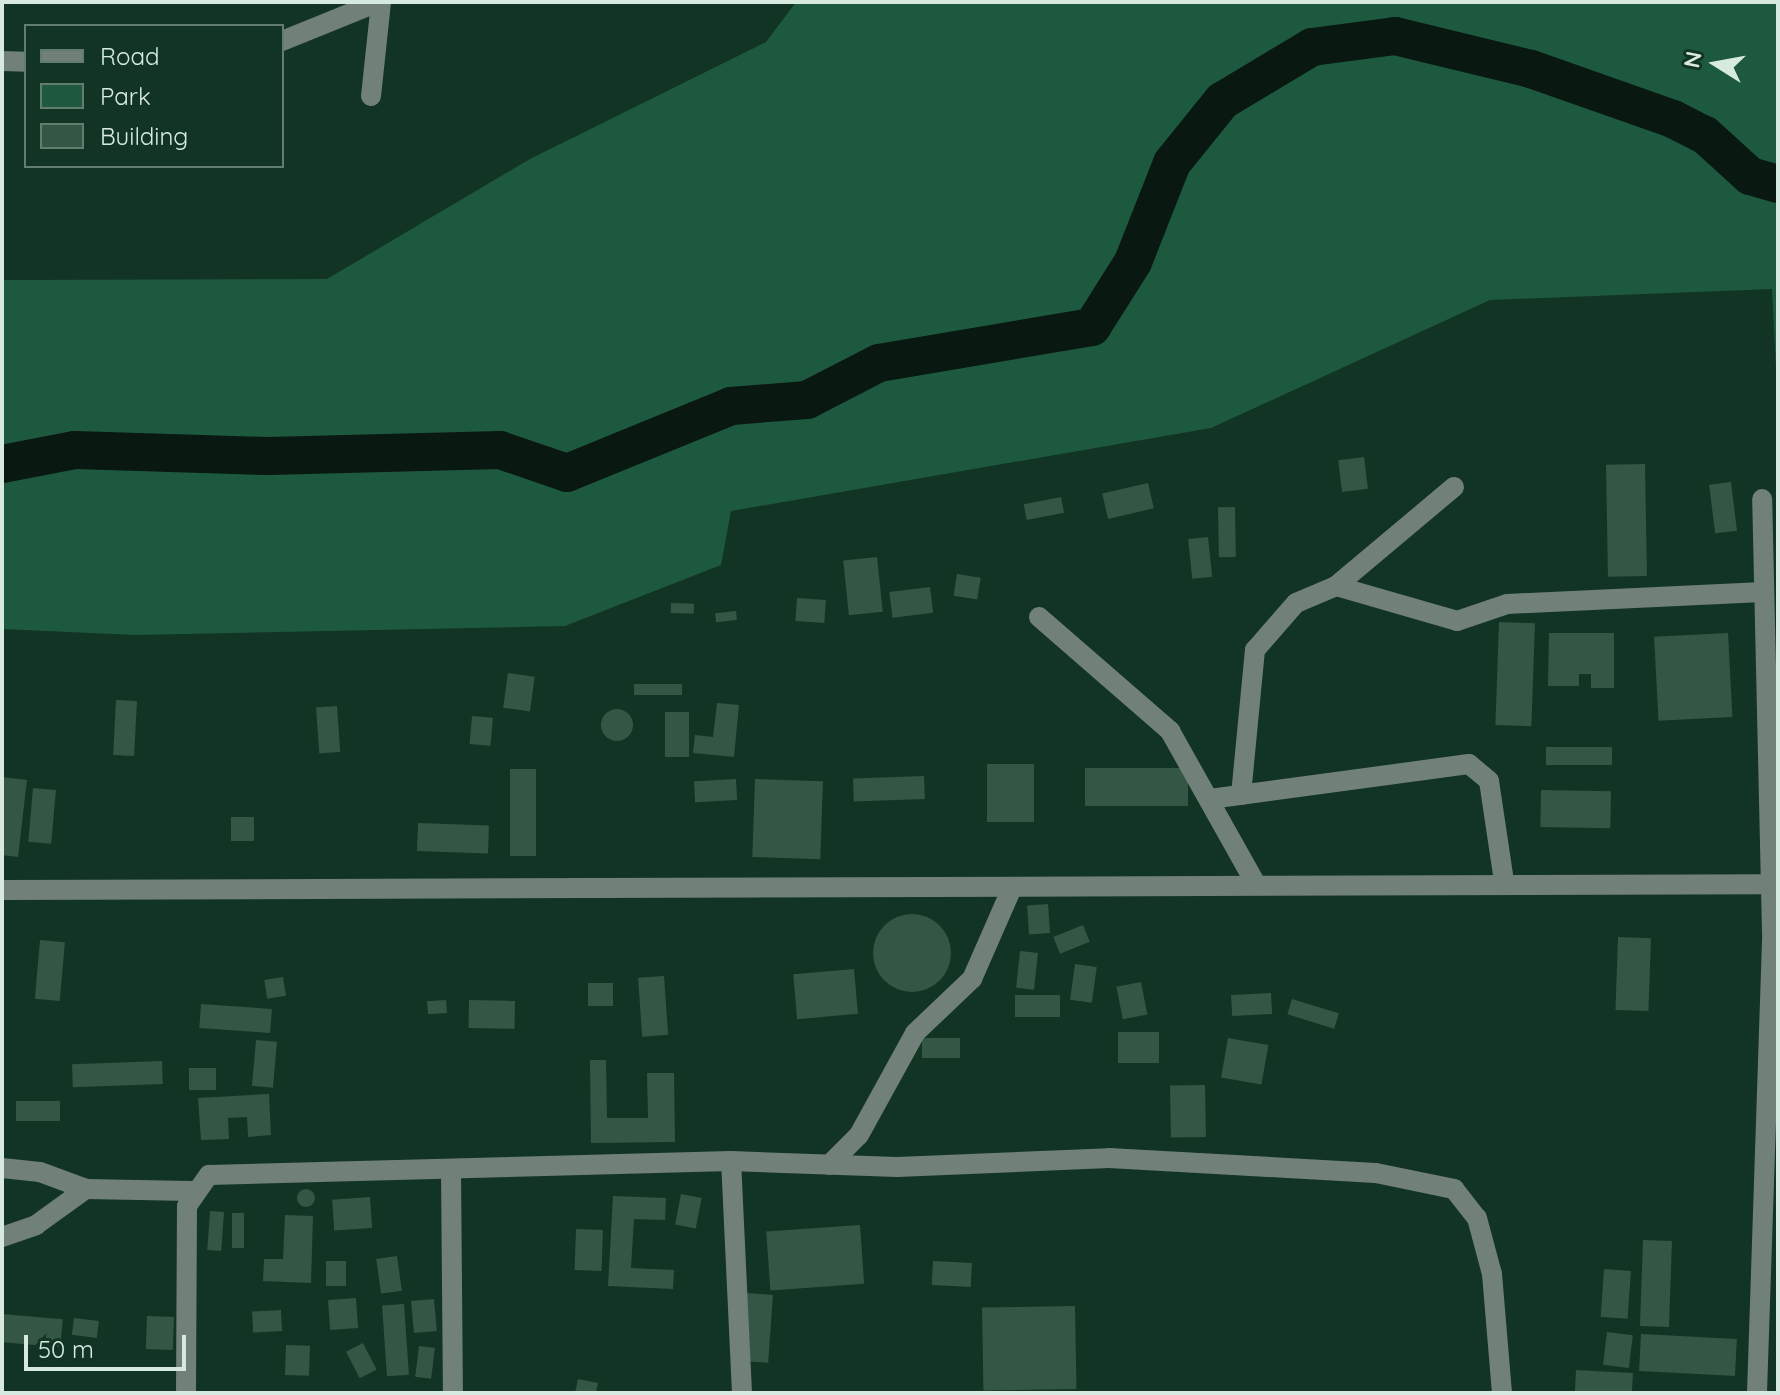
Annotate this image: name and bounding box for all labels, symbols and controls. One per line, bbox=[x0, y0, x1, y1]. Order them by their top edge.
legend bbox=[24, 24, 284, 168]
north arrow bbox=[1676, 24, 1756, 104]
text: Road bbox=[100, 41, 160, 71]
text: N bbox=[1677, 49, 1708, 70]
text: Park bbox=[100, 81, 151, 111]
text: Building bbox=[100, 121, 188, 151]
scale bar bbox=[28, 1319, 190, 1369]
text: 50 m bbox=[38, 1334, 94, 1364]

